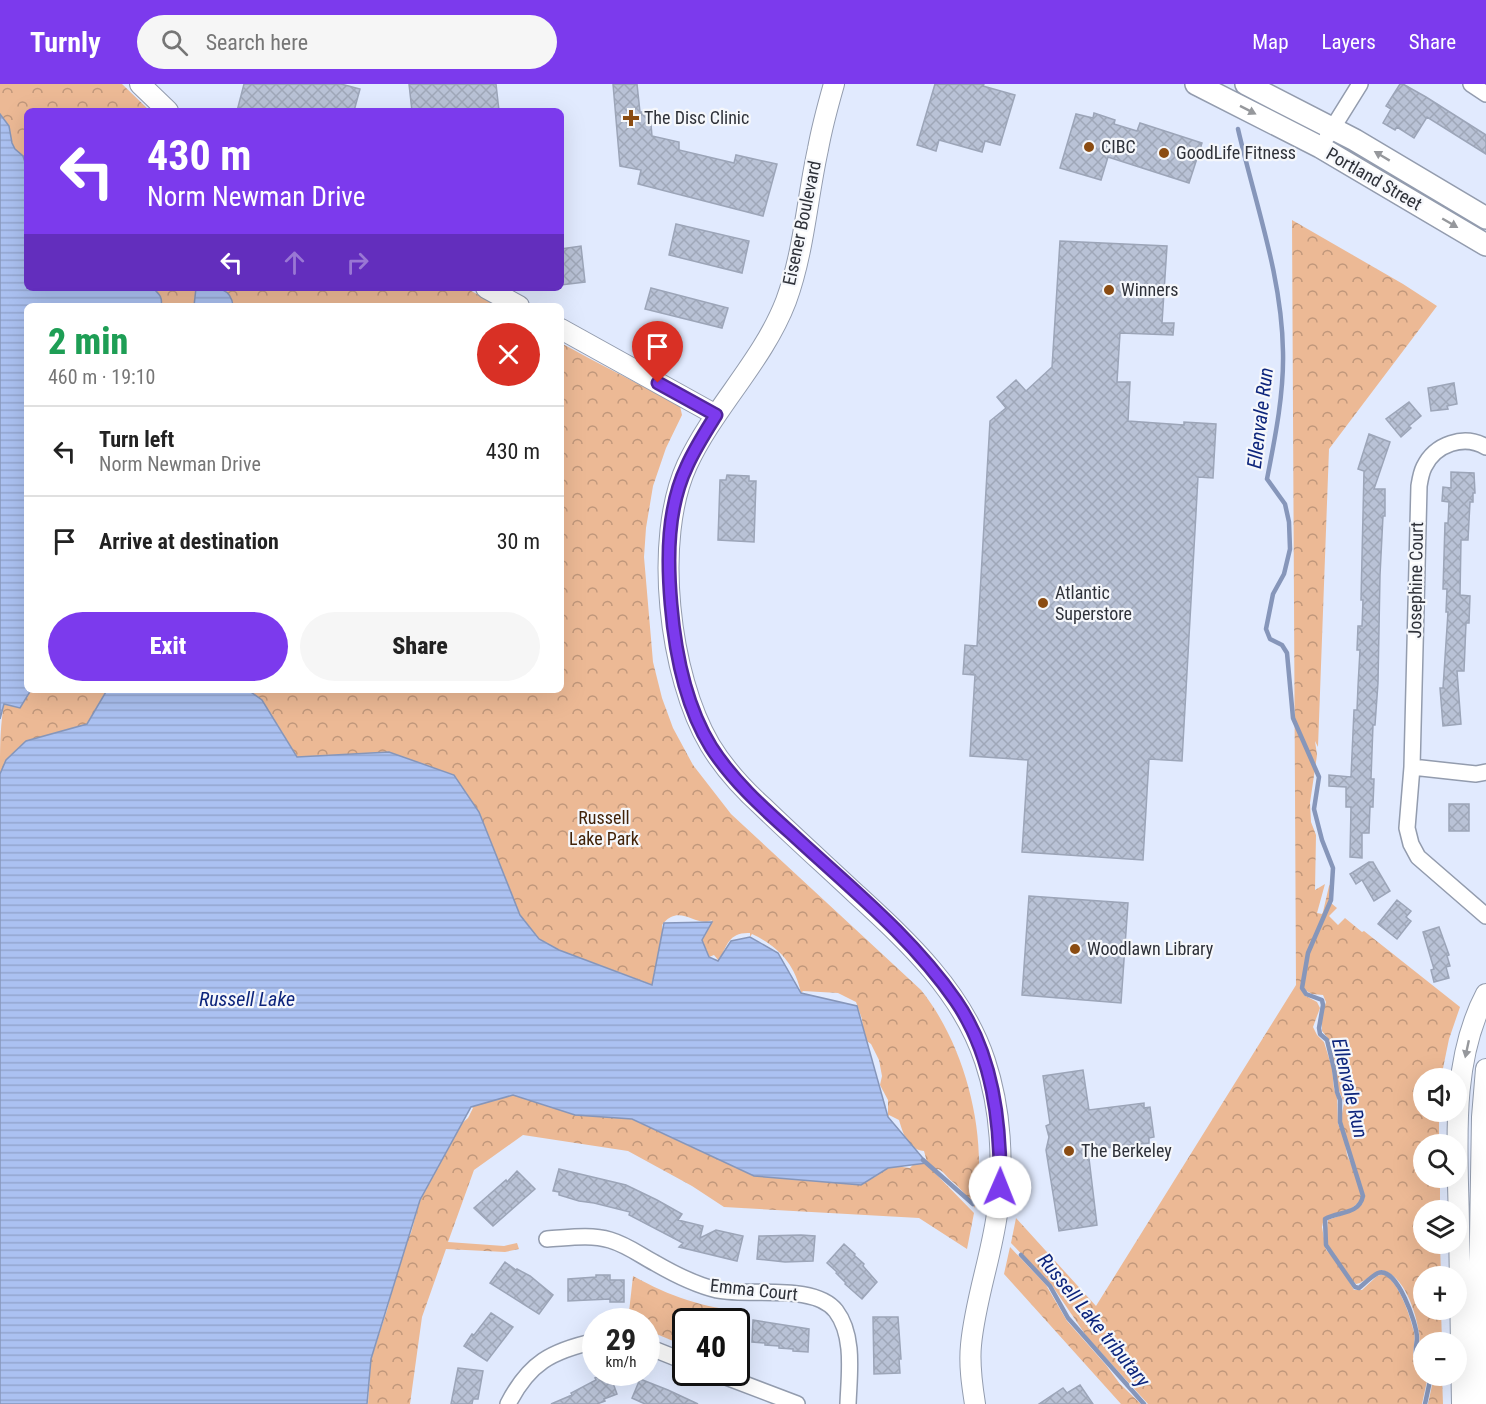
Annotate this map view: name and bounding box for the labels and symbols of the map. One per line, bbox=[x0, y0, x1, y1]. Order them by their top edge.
one-way arrow bbox=[1240, 105, 1257, 115]
place label: The Disc Clinic bbox=[644, 107, 749, 128]
marker: The Disc Clinic bbox=[622, 109, 640, 127]
place label: CIBC bbox=[1101, 136, 1136, 157]
marker: CIBC bbox=[1082, 140, 1096, 154]
place label: GoodLife Fitness bbox=[1176, 142, 1296, 163]
street label: Portland Street bbox=[1323, 143, 1426, 214]
marker: GoodLife Fitness bbox=[1157, 146, 1171, 160]
one-way arrow bbox=[1373, 151, 1390, 161]
street label: Eisener Boulevard bbox=[778, 159, 825, 287]
one-way arrow bbox=[1442, 218, 1458, 229]
place label: Winners bbox=[1121, 279, 1178, 300]
marker: Winners bbox=[1102, 283, 1116, 297]
pin bbox=[632, 321, 683, 383]
water label: Ellenvale Run bbox=[1242, 366, 1278, 470]
street label: Josephine Court bbox=[1404, 522, 1427, 638]
place label: Atlantic Superstore bbox=[1055, 582, 1132, 624]
marker: Atlantic Superstore bbox=[1036, 596, 1050, 610]
park label: Russell Lake Park bbox=[569, 807, 639, 849]
place label: Woodlawn Library bbox=[1087, 938, 1214, 959]
marker: Woodlawn Library bbox=[1068, 942, 1082, 956]
water label: Russell Lake bbox=[199, 987, 295, 1011]
water label: Ellenvale Run bbox=[1327, 1036, 1373, 1140]
one-way arrow bbox=[1462, 1039, 1471, 1058]
place label: The Berkeley bbox=[1081, 1140, 1172, 1161]
marker: The Berkeley bbox=[1062, 1144, 1076, 1158]
position arrow bbox=[968, 1155, 1032, 1219]
water label: Russell Lake tributary bbox=[1033, 1248, 1156, 1392]
street label: Emma Court bbox=[709, 1274, 799, 1305]
speed limit sign: 40 bbox=[672, 1308, 750, 1386]

